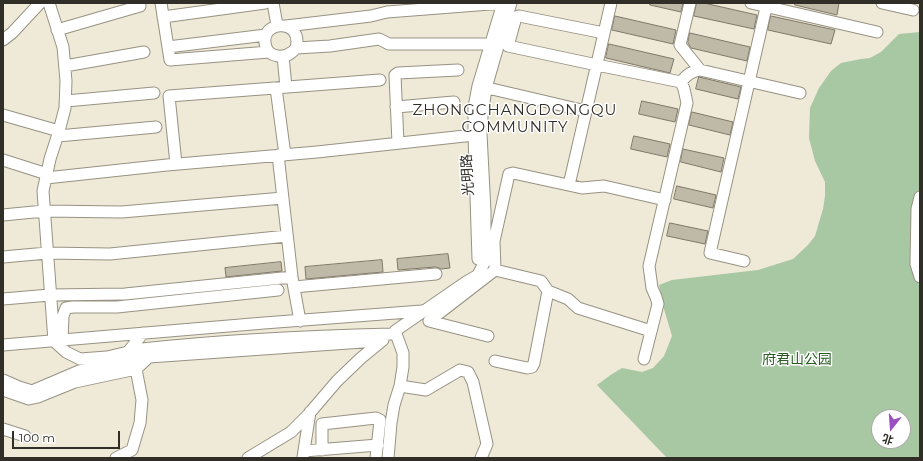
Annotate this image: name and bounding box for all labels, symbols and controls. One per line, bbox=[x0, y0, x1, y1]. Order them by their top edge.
district label: ZHONGCHANGDONGQU COMMUNITY bbox=[413, 102, 617, 137]
street label: 光明路 bbox=[459, 154, 477, 196]
park label: 府君山公园 bbox=[762, 352, 832, 368]
north arrow bbox=[871, 409, 911, 449]
scale bar bbox=[14, 423, 122, 449]
text: 100 m bbox=[19, 430, 55, 445]
text: 北 bbox=[880, 431, 895, 448]

